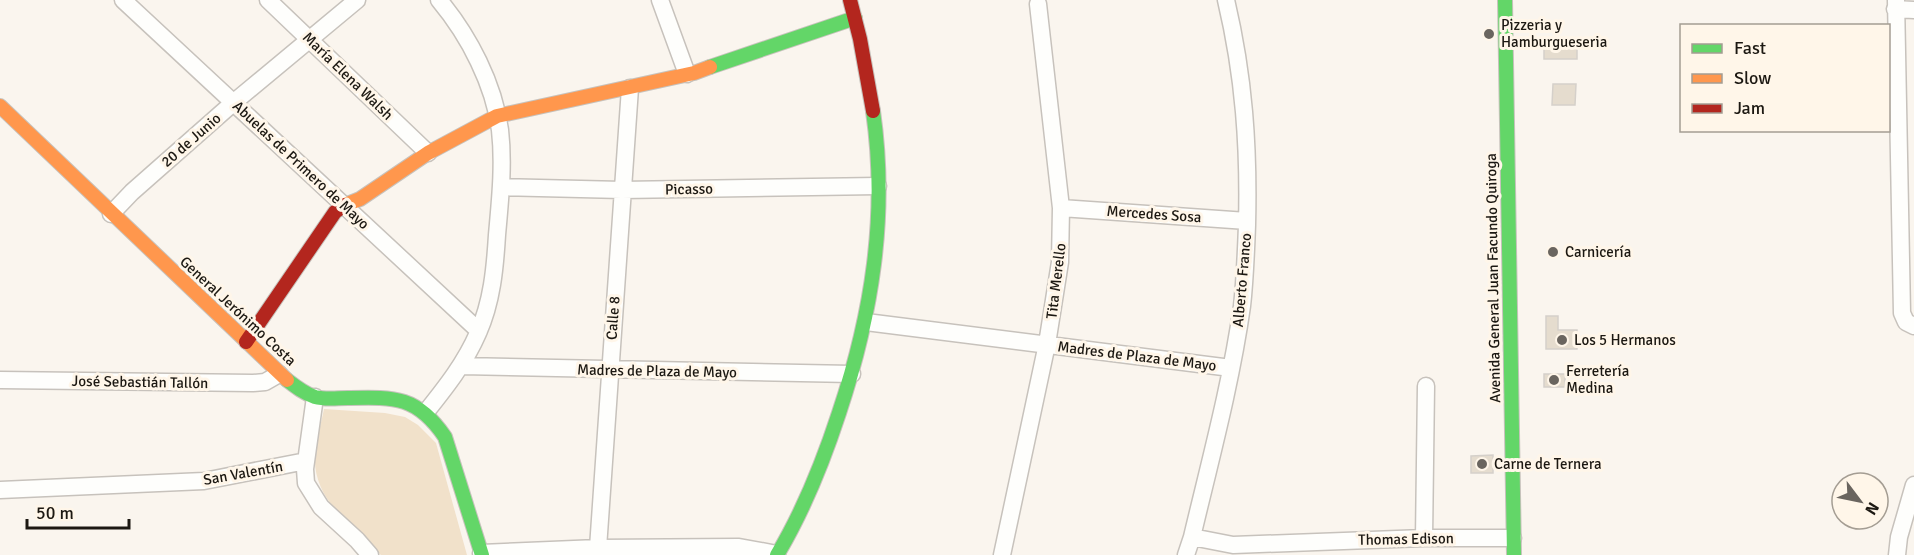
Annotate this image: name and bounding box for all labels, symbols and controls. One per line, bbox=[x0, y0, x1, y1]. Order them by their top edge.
place label: Pizzeria y Hamburgueseria bbox=[1501, 16, 1607, 51]
legend bbox=[1680, 24, 1890, 132]
marker: Pizzeria y Hamburgueseria bbox=[1482, 27, 1496, 41]
street label: María Elena Walsh bbox=[299, 28, 397, 124]
text: Fast bbox=[1734, 37, 1766, 59]
text: Slow bbox=[1734, 67, 1771, 89]
street label: Abuelas de Primero de Mayo bbox=[229, 97, 373, 233]
text: Jam bbox=[1734, 97, 1765, 119]
street label: 20 de Junio bbox=[157, 109, 225, 171]
street label: Avenida General Juan Facundo Quiroga bbox=[1482, 153, 1504, 403]
street label: Picasso bbox=[665, 180, 713, 198]
street label: Mercedes Sosa bbox=[1106, 202, 1202, 226]
street label: Alberto Franco bbox=[1229, 232, 1255, 328]
street label: Tita Merello bbox=[1042, 242, 1070, 320]
place label: Carnicería bbox=[1565, 243, 1631, 261]
marker: Carnicería bbox=[1546, 245, 1560, 259]
street label: General Jerónimo Costa bbox=[176, 252, 300, 370]
street label: Calle 8 bbox=[602, 295, 624, 341]
place label: Los 5 Hermanos bbox=[1574, 331, 1676, 349]
marker: Los 5 Hermanos bbox=[1555, 333, 1569, 347]
street label: Madres de Plaza de Mayo bbox=[1056, 337, 1218, 375]
street label: Madres de Plaza de Mayo bbox=[577, 361, 737, 381]
place label: Ferretería Medina bbox=[1566, 362, 1629, 397]
street label: José Sebastián Tallón bbox=[72, 372, 208, 392]
marker: Ferretería Medina bbox=[1547, 373, 1561, 387]
place label: Carne de Ternera bbox=[1494, 455, 1602, 473]
street label: San Valentín bbox=[202, 457, 284, 489]
marker: Carne de Ternera bbox=[1475, 457, 1489, 471]
north arrow bbox=[1830, 471, 1890, 531]
scale bar bbox=[27, 492, 129, 530]
text: N bbox=[1860, 498, 1883, 518]
text: 50 m bbox=[36, 502, 74, 524]
street label: Thomas Edison bbox=[1358, 529, 1454, 549]

